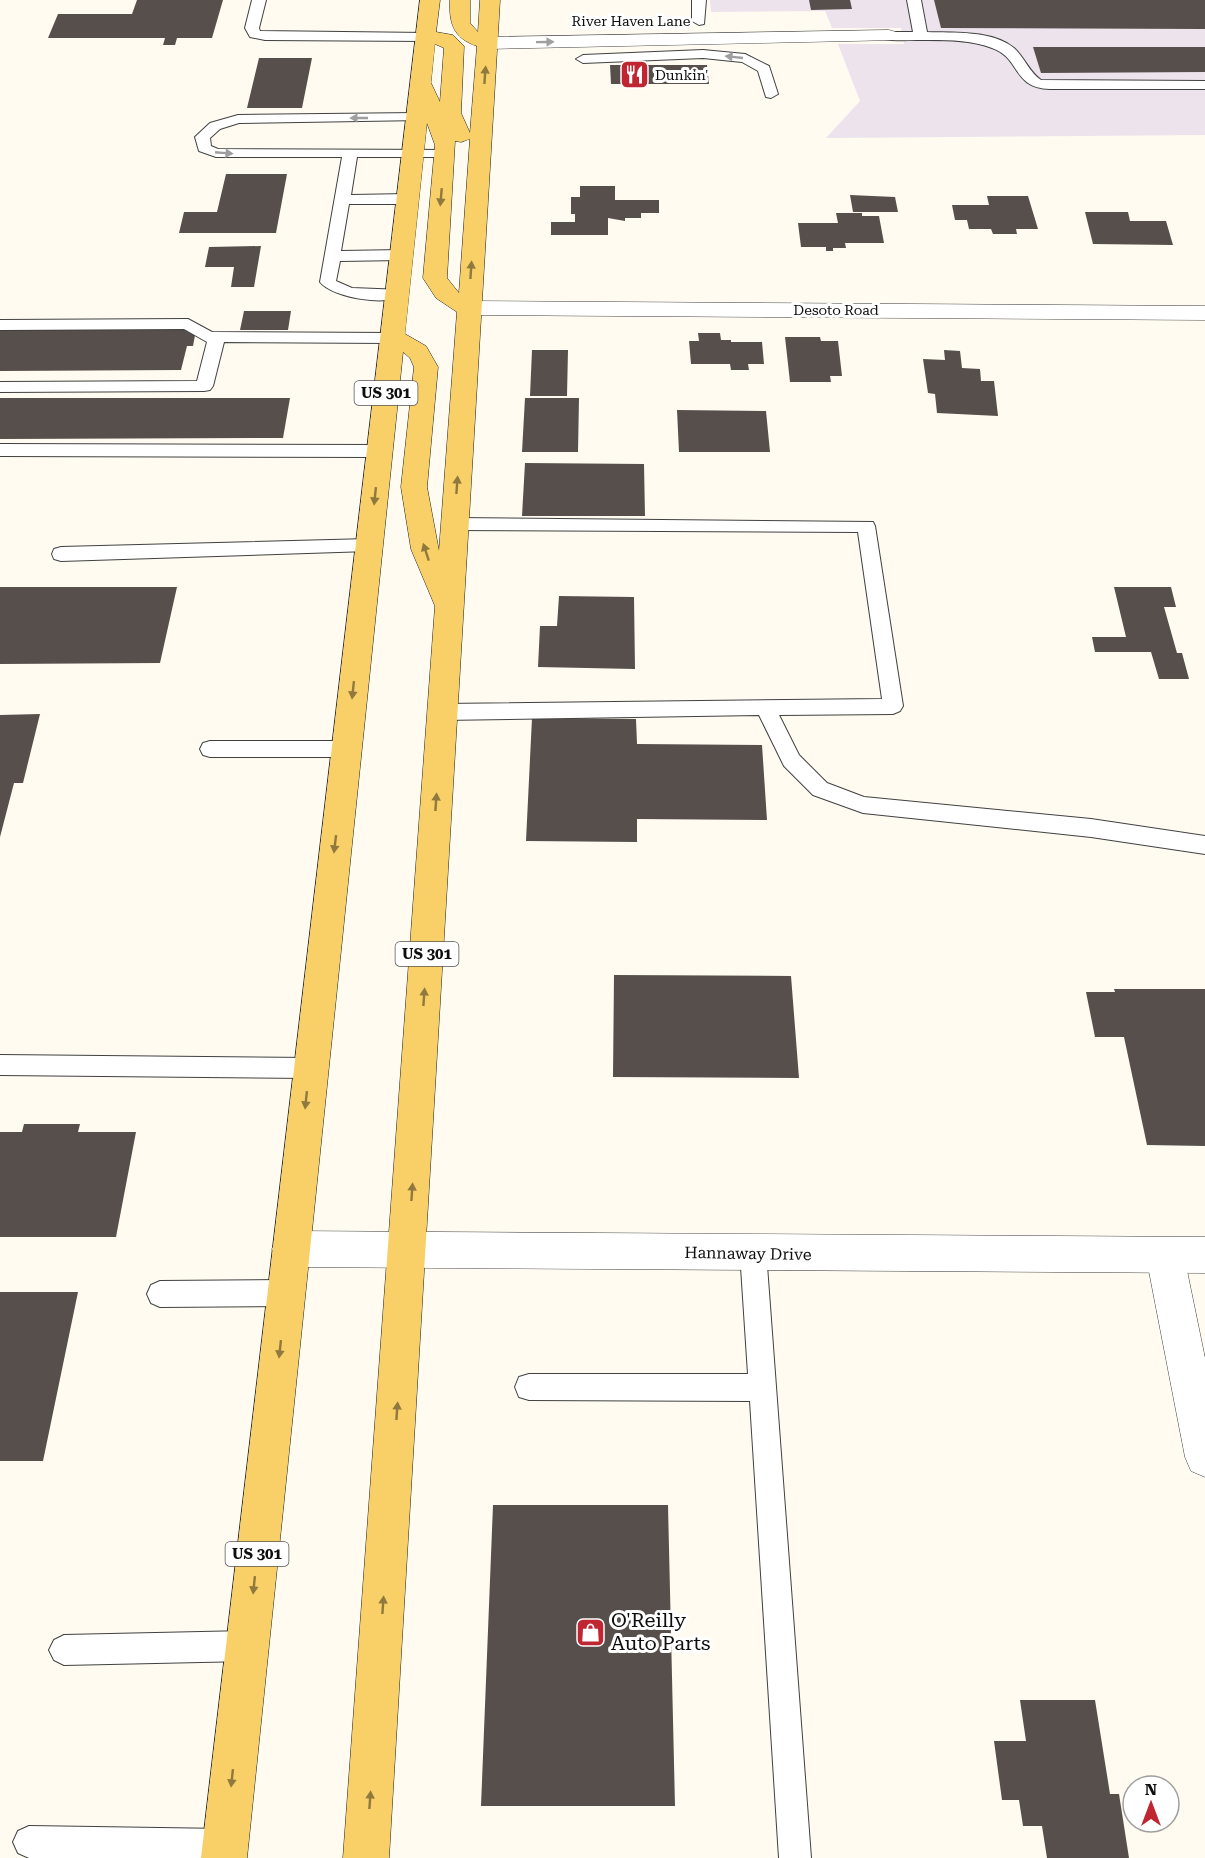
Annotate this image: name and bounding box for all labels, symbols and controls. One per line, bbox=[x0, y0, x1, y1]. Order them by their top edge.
street label: River Haven Lane bbox=[572, 13, 691, 29]
one-way arrow bbox=[536, 37, 555, 47]
one-way arrow bbox=[724, 52, 743, 62]
restaurant icon: Dunkin' bbox=[618, 59, 650, 91]
one-way arrow bbox=[480, 66, 489, 85]
place label: Dunkin' bbox=[655, 67, 708, 83]
one-way arrow bbox=[349, 113, 368, 123]
one-way arrow bbox=[215, 148, 234, 158]
one-way arrow bbox=[437, 187, 446, 206]
one-way arrow bbox=[466, 260, 475, 279]
street label: Desoto Road bbox=[793, 302, 879, 318]
road number: US 301 bbox=[354, 381, 418, 405]
one-way arrow bbox=[452, 476, 461, 495]
one-way arrow bbox=[370, 487, 380, 506]
one-way arrow bbox=[421, 543, 431, 561]
one-way arrow bbox=[348, 681, 358, 700]
one-way arrow bbox=[432, 793, 441, 812]
one-way arrow bbox=[331, 834, 340, 853]
road number: US 301 bbox=[396, 942, 458, 966]
one-way arrow bbox=[420, 987, 429, 1006]
one-way arrow bbox=[302, 1091, 311, 1110]
one-way arrow bbox=[407, 1182, 416, 1201]
street label: Hannaway Drive bbox=[684, 1243, 812, 1264]
one-way arrow bbox=[275, 1340, 284, 1359]
one-way arrow bbox=[392, 1401, 401, 1420]
road number: US 301 bbox=[226, 1542, 288, 1566]
one-way arrow bbox=[249, 1575, 258, 1594]
one-way arrow bbox=[379, 1596, 388, 1615]
place label: O'Reilly Auto Parts bbox=[611, 1608, 711, 1655]
shop icon: O'Reilly Auto Parts bbox=[574, 1616, 606, 1648]
one-way arrow bbox=[228, 1769, 237, 1788]
north arrow bbox=[1121, 1774, 1181, 1834]
text: N bbox=[1145, 1780, 1157, 1799]
one-way arrow bbox=[365, 1790, 374, 1809]

